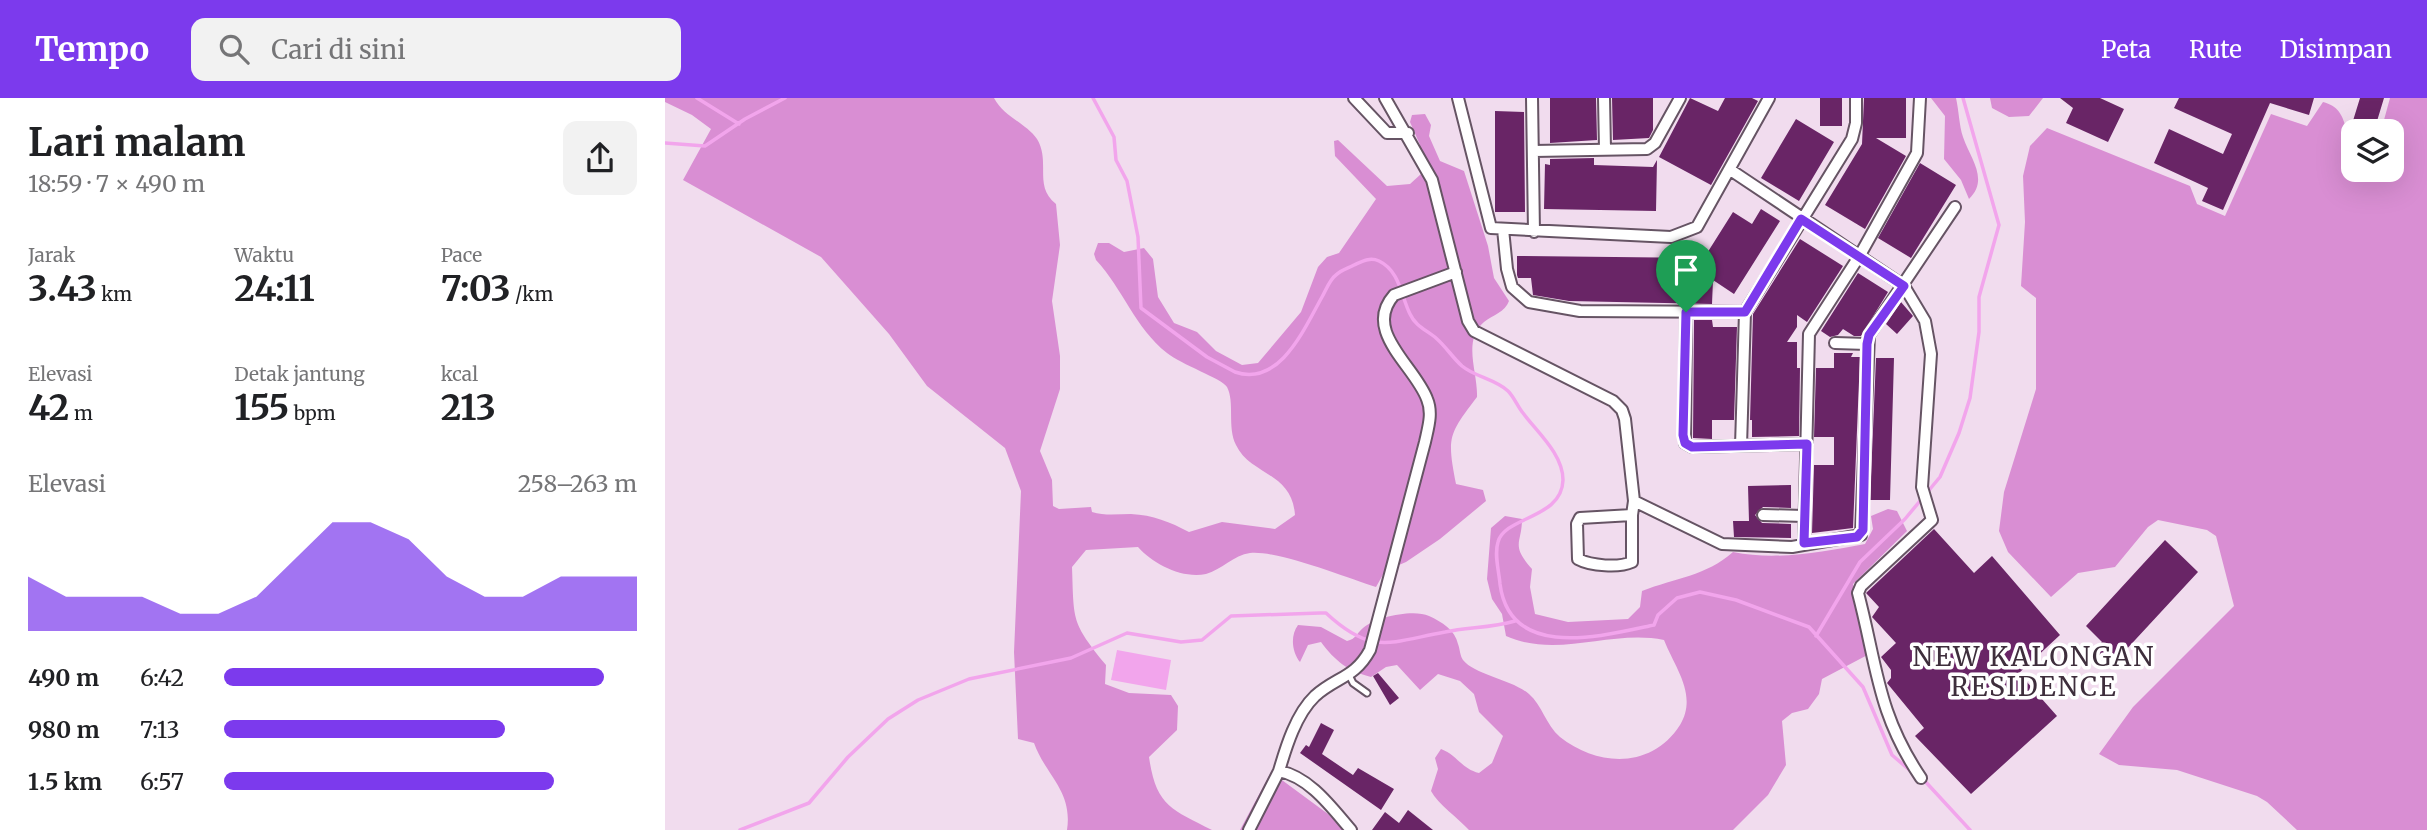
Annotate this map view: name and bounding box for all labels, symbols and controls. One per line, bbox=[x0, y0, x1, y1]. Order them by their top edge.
search box bbox=[191, 18, 681, 81]
text: Tempo bbox=[35, 29, 149, 70]
icon: search bbox=[215, 30, 253, 68]
text: Cari di sini bbox=[271, 33, 406, 66]
text: Peta bbox=[2101, 34, 2151, 65]
text: Rute bbox=[2189, 34, 2242, 65]
text: Disimpan bbox=[2280, 34, 2392, 65]
text: Lari malam bbox=[28, 119, 245, 166]
map controls bbox=[2341, 119, 2404, 182]
button: layers bbox=[2341, 119, 2404, 182]
button: share bbox=[563, 121, 637, 195]
text: 18:59 · 7 × 490 m bbox=[28, 169, 205, 198]
pin bbox=[1656, 240, 1716, 312]
text: Jarak bbox=[28, 243, 75, 267]
text: Waktu bbox=[234, 243, 294, 267]
text: Pace bbox=[441, 243, 482, 267]
icon: arrive bbox=[1667, 251, 1705, 289]
text: 3.43 bbox=[28, 267, 97, 311]
text: 24:11 bbox=[234, 267, 315, 311]
text: 7:03 bbox=[441, 267, 511, 311]
text: km bbox=[97, 282, 132, 306]
text: /km bbox=[511, 282, 553, 306]
text: Elevasi bbox=[28, 362, 92, 386]
text: Detak jantung bbox=[234, 362, 365, 386]
text: kcal bbox=[441, 362, 478, 386]
text: 42 bbox=[28, 386, 69, 430]
text: 155 bbox=[234, 386, 289, 430]
text: 213 bbox=[441, 386, 496, 430]
text: m bbox=[69, 401, 93, 425]
text: bpm bbox=[289, 401, 336, 425]
text: Elevasi bbox=[28, 469, 106, 498]
text: 258–263 m bbox=[518, 469, 637, 498]
district label: NEW KALONGAN RESIDENCE bbox=[1913, 640, 2155, 703]
text: 490 m bbox=[28, 663, 99, 692]
text: 6:42 bbox=[140, 663, 184, 692]
text: 980 m bbox=[28, 715, 100, 744]
text: 7:13 bbox=[140, 715, 180, 744]
text: 1.5 km bbox=[28, 767, 102, 796]
text: 6:57 bbox=[140, 767, 184, 796]

